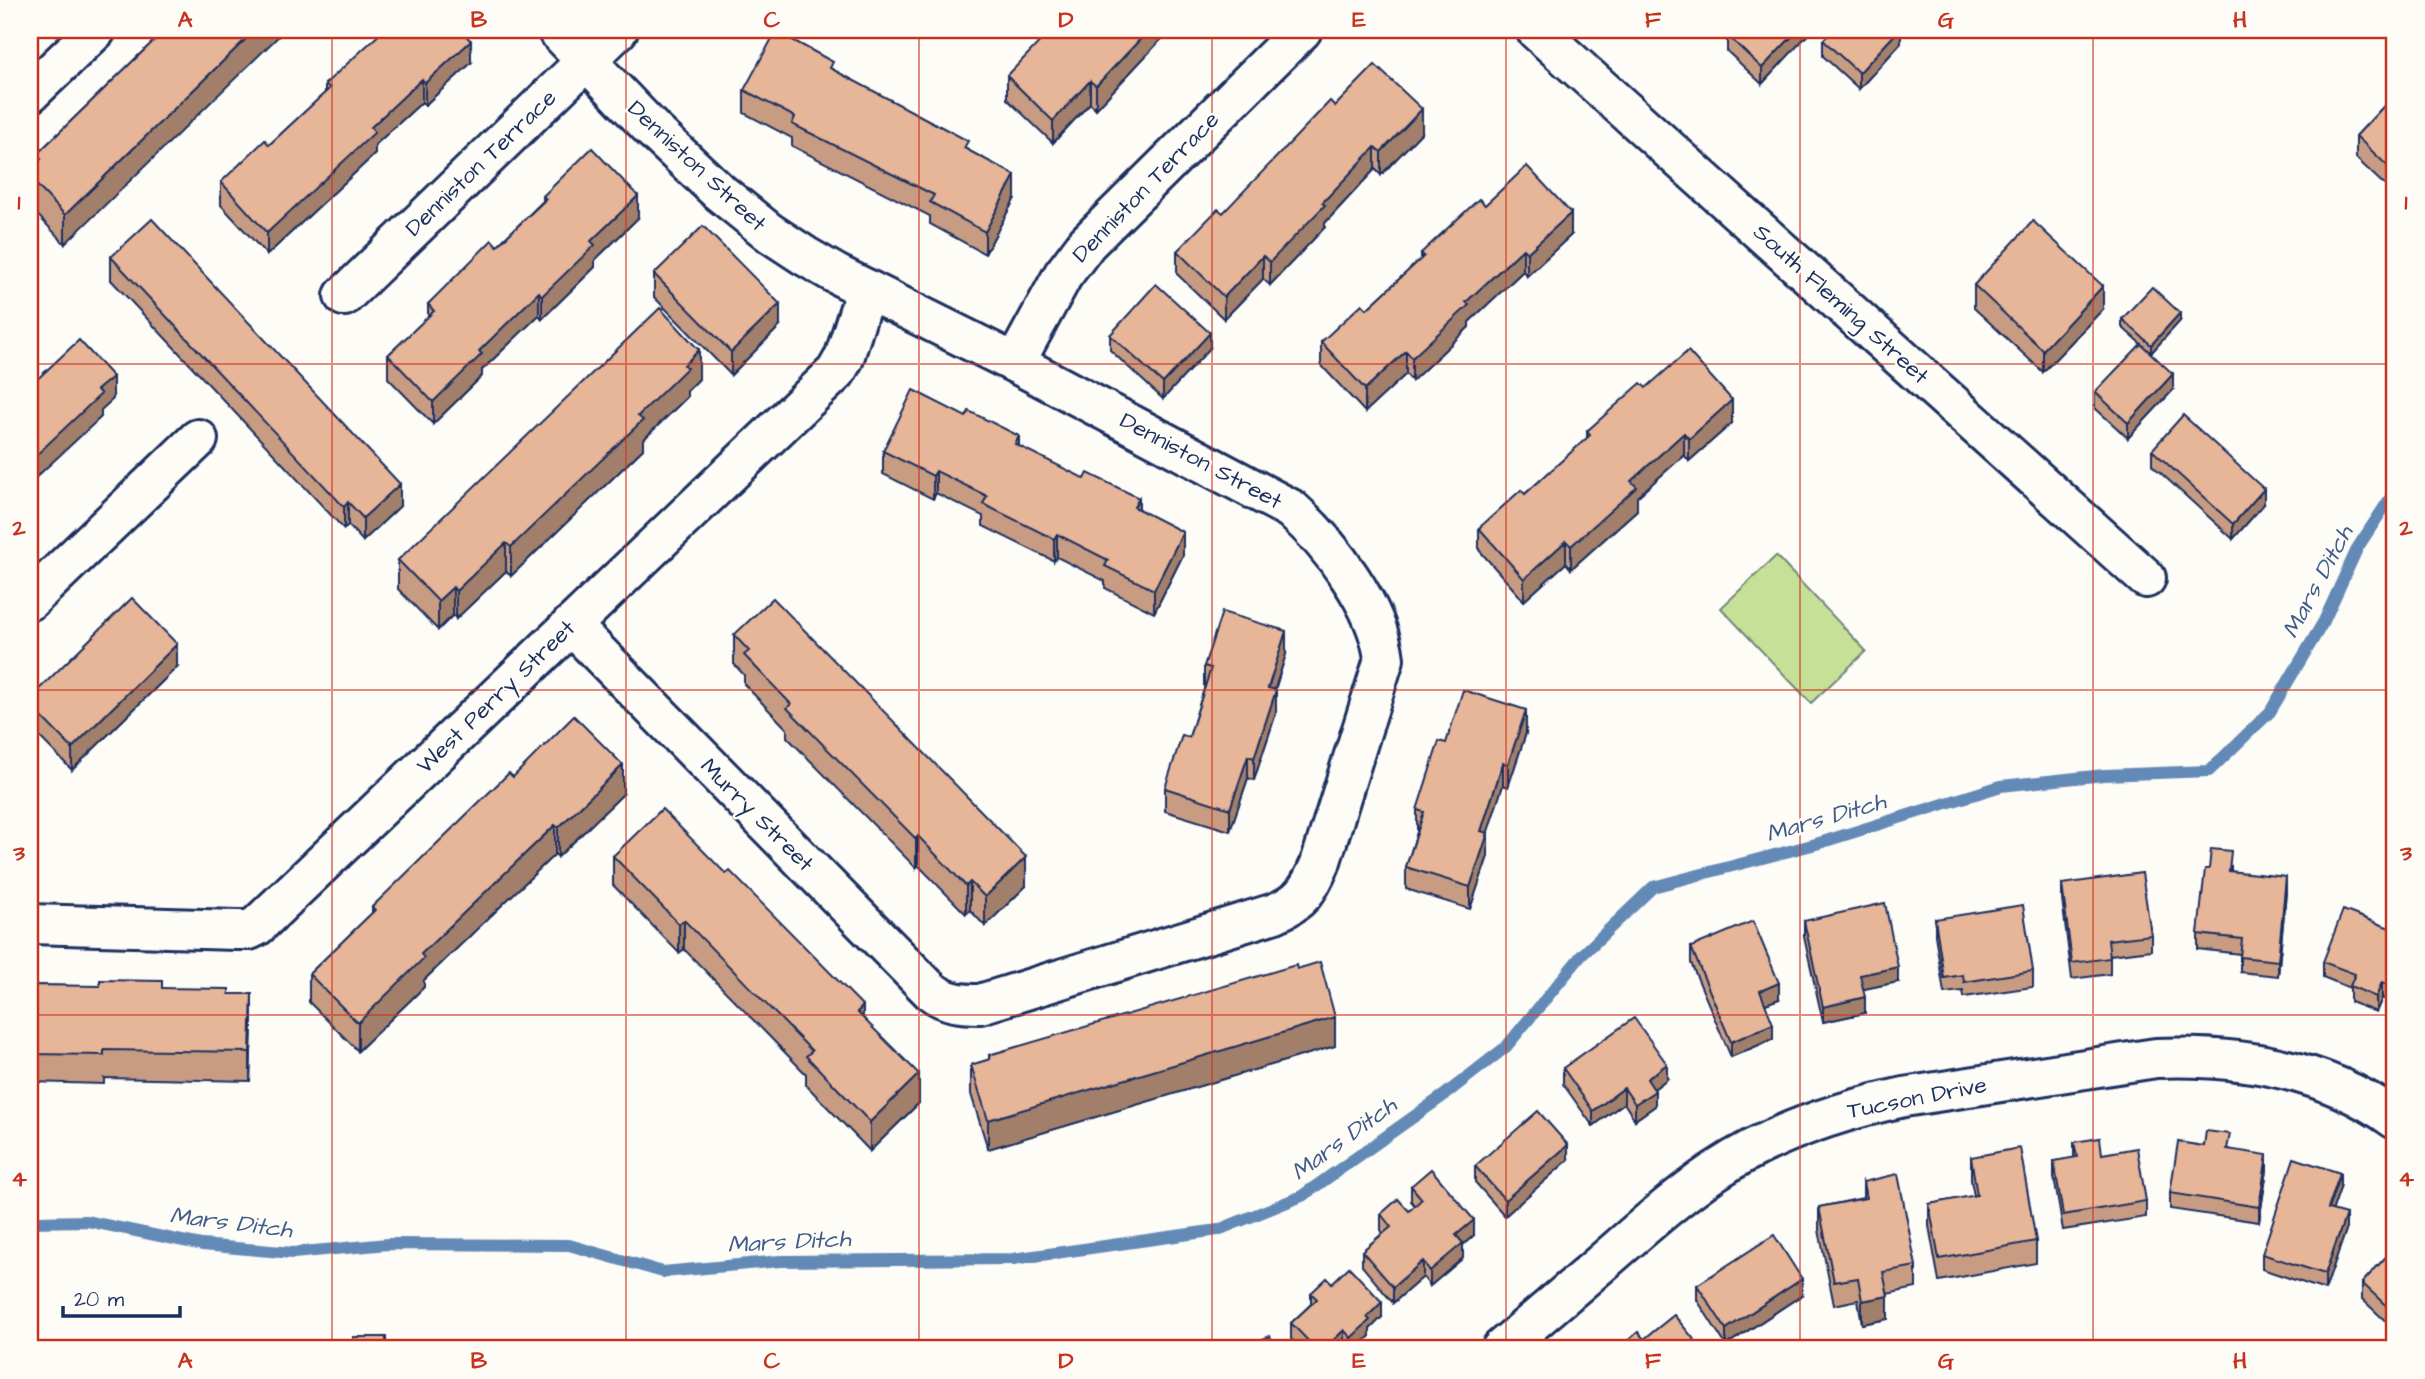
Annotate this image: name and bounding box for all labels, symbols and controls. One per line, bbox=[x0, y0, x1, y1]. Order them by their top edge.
text: A bbox=[178, 4, 193, 36]
text: B bbox=[471, 4, 488, 36]
text: C bbox=[764, 4, 781, 36]
text: D bbox=[1059, 4, 1074, 36]
text: E bbox=[1352, 4, 1366, 36]
text: F bbox=[1645, 4, 1662, 36]
text: G bbox=[1938, 4, 1954, 36]
text: H bbox=[2233, 4, 2247, 36]
street label: Denniston Terrace bbox=[398, 82, 564, 244]
street label: Denniston Street bbox=[621, 93, 774, 239]
street label: Denniston Terrace bbox=[1065, 104, 1227, 270]
text: 1 bbox=[18, 186, 21, 218]
text: 1 bbox=[2405, 186, 2408, 218]
street label: South Fleming Street bbox=[1746, 216, 1936, 393]
street label: Denniston Street bbox=[1114, 405, 1288, 518]
text: 2 bbox=[11, 512, 26, 544]
text: 2 bbox=[2398, 512, 2413, 544]
water label: Mars Ditch bbox=[2274, 519, 2362, 644]
street label: West Perry Street bbox=[410, 612, 584, 782]
street label: Murry Street bbox=[692, 751, 821, 880]
water label: Mars Ditch bbox=[1762, 784, 1891, 851]
text: 3 bbox=[12, 837, 25, 869]
text: 3 bbox=[2399, 837, 2412, 869]
street label: Tucson Drive bbox=[1845, 1069, 1989, 1127]
water label: Mars Ditch bbox=[1284, 1088, 1405, 1189]
text: 4 bbox=[11, 1163, 27, 1195]
text: 4 bbox=[2398, 1163, 2414, 1195]
water label: Mars Ditch bbox=[168, 1199, 295, 1247]
water label: Mars Ditch bbox=[727, 1222, 852, 1262]
scale bar bbox=[63, 1274, 180, 1318]
text: 20 m bbox=[74, 1285, 125, 1314]
text: A bbox=[178, 1345, 193, 1377]
text: B bbox=[471, 1345, 488, 1377]
text: C bbox=[764, 1345, 781, 1377]
text: D bbox=[1059, 1345, 1074, 1377]
text: E bbox=[1352, 1345, 1366, 1377]
text: F bbox=[1645, 1345, 1662, 1377]
text: G bbox=[1938, 1345, 1954, 1377]
text: H bbox=[2233, 1345, 2247, 1377]

